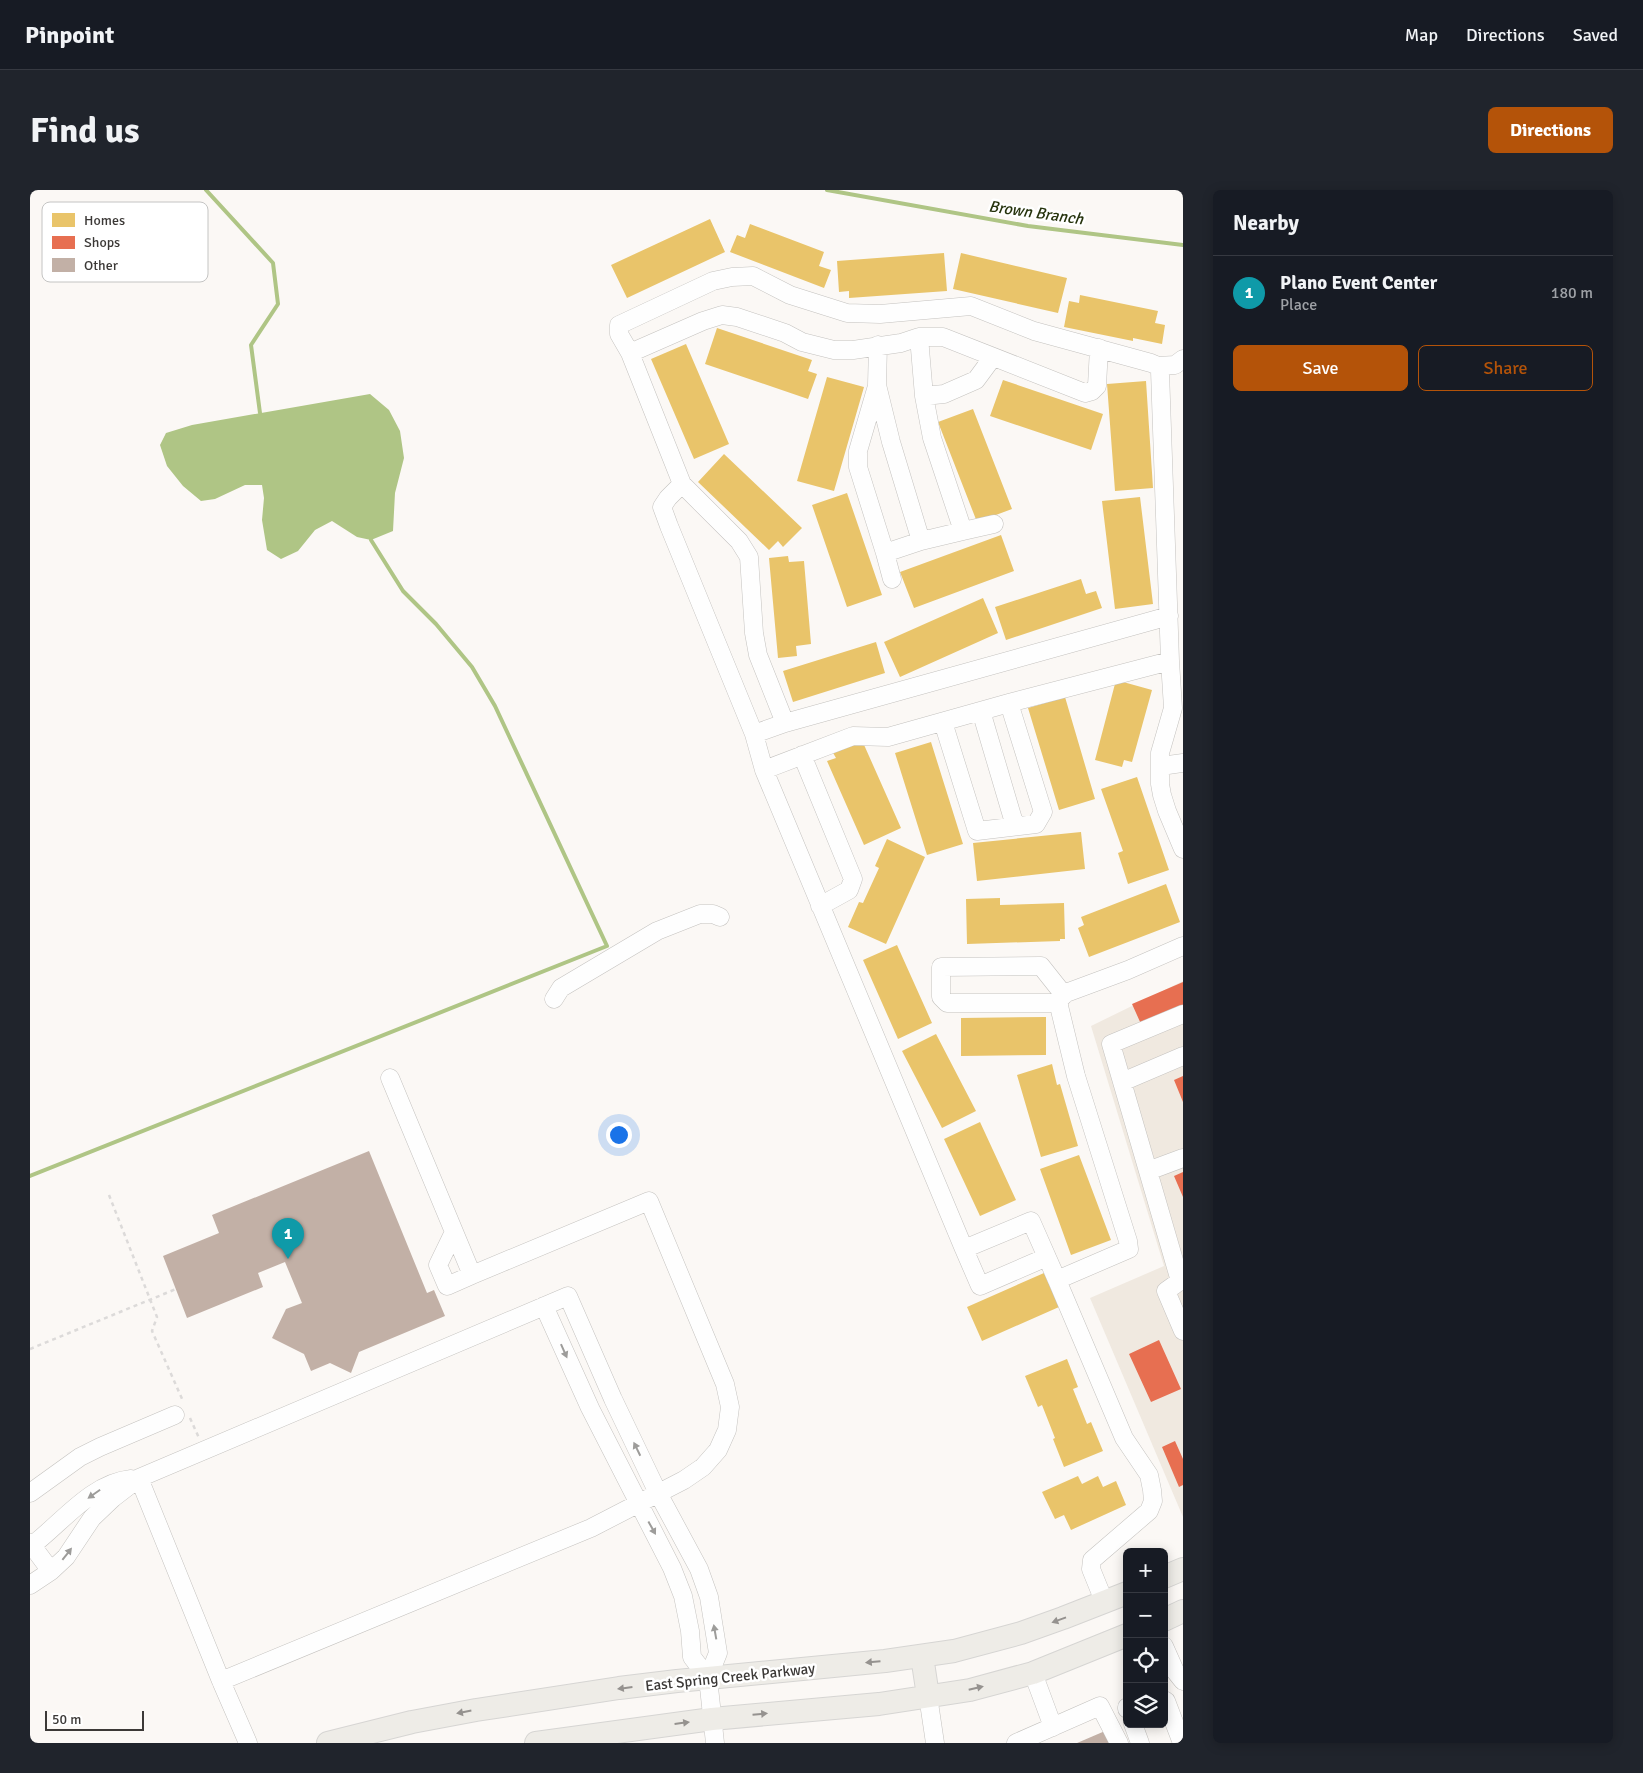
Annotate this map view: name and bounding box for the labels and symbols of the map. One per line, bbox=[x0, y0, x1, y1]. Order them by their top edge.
water label: Brown Branch bbox=[987, 196, 1086, 230]
legend bbox=[42, 202, 208, 282]
text: Homes bbox=[84, 212, 125, 229]
text: Shops bbox=[84, 234, 120, 251]
text: Other bbox=[84, 257, 119, 274]
your location bbox=[606, 1122, 632, 1148]
pin: 1 bbox=[272, 1218, 304, 1259]
one-way arrow bbox=[560, 1344, 568, 1358]
one-way arrow bbox=[633, 1442, 641, 1456]
one-way arrow bbox=[87, 1489, 101, 1499]
one-way arrow bbox=[647, 1521, 656, 1535]
one-way arrow bbox=[62, 1547, 72, 1561]
one-way arrow bbox=[1051, 1617, 1066, 1624]
one-way arrow bbox=[710, 1623, 718, 1639]
one-way arrow bbox=[865, 1658, 881, 1666]
street label: East Spring Creek Parkway bbox=[644, 1659, 816, 1695]
one-way arrow bbox=[616, 1684, 632, 1692]
one-way arrow bbox=[969, 1684, 984, 1692]
scale bar bbox=[45, 1708, 144, 1731]
one-way arrow bbox=[457, 1708, 472, 1716]
one-way arrow bbox=[752, 1710, 768, 1718]
one-way arrow bbox=[674, 1719, 690, 1727]

